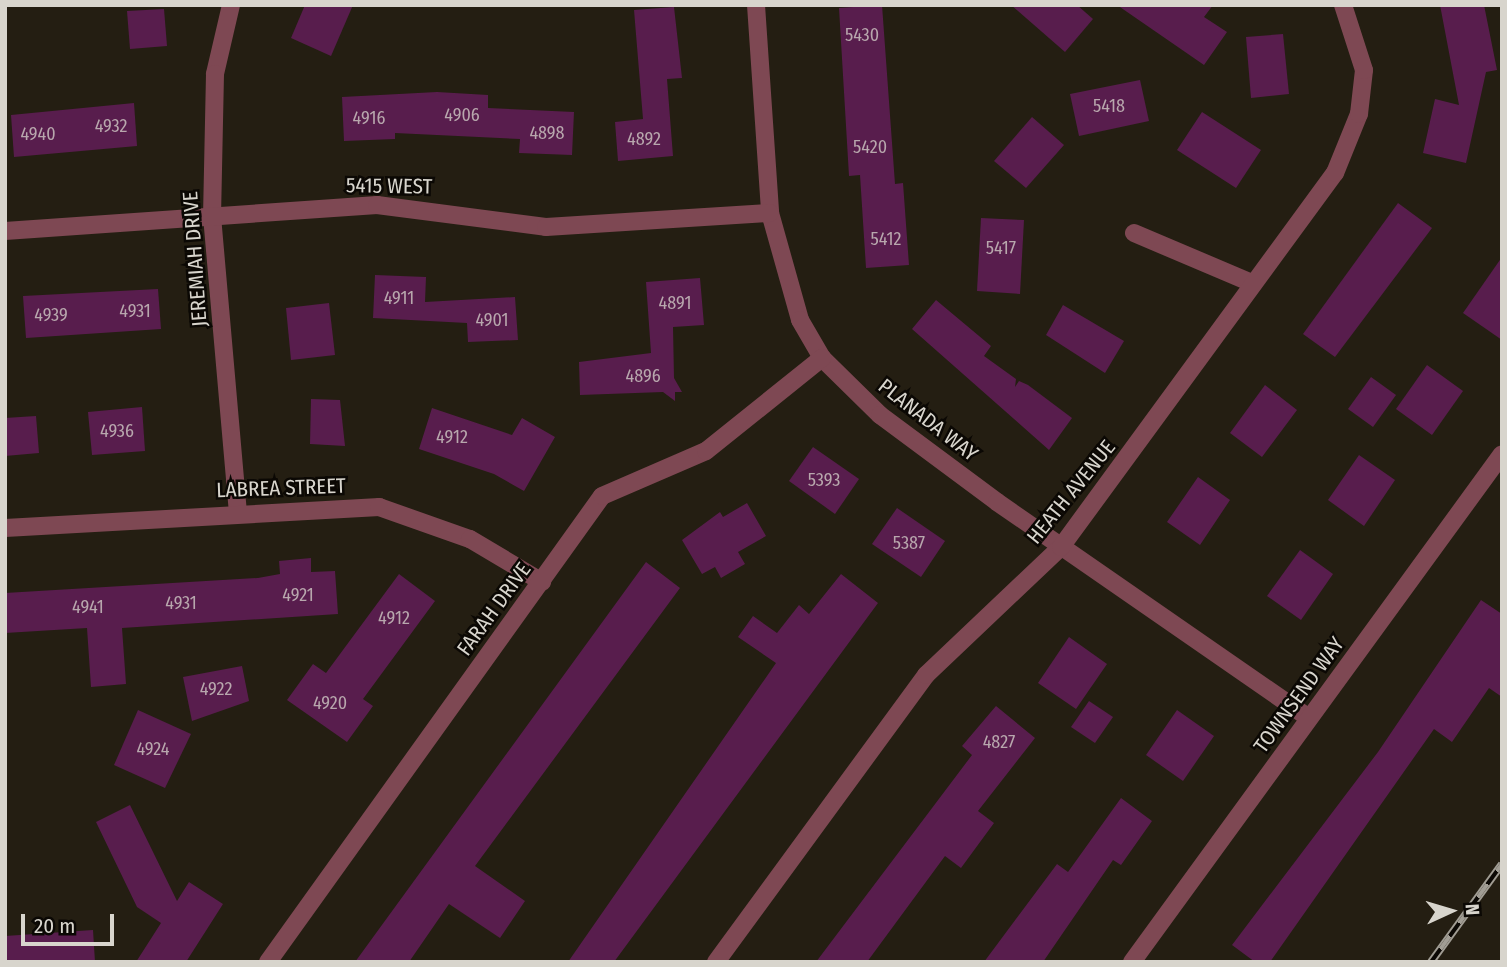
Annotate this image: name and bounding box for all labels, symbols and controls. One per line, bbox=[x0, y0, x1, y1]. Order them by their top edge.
house number: 5430 bbox=[845, 24, 879, 46]
house number: 5418 bbox=[1093, 95, 1125, 117]
house number: 4906 bbox=[444, 104, 480, 126]
house number: 4916 bbox=[353, 107, 385, 129]
house number: 4932 bbox=[95, 115, 127, 137]
house number: 4898 bbox=[529, 122, 565, 144]
house number: 4940 bbox=[20, 123, 56, 145]
house number: 4892 bbox=[627, 128, 661, 150]
house number: 5420 bbox=[853, 136, 887, 158]
street label: 5415 WEST bbox=[346, 173, 432, 199]
street label: JEREMIAH DRIVE bbox=[178, 190, 212, 328]
house number: 5412 bbox=[871, 228, 901, 250]
house number: 5417 bbox=[986, 237, 1016, 259]
house number: 4911 bbox=[384, 287, 414, 309]
house number: 4891 bbox=[659, 292, 691, 314]
house number: 4931 bbox=[119, 300, 151, 322]
house number: 4939 bbox=[34, 304, 68, 326]
house number: 4901 bbox=[475, 309, 509, 331]
house number: 4896 bbox=[625, 365, 661, 387]
street label: PLANADA WAY bbox=[873, 373, 983, 467]
house number: 4936 bbox=[100, 420, 134, 442]
house number: 4912 bbox=[436, 426, 468, 448]
street label: HEATH AVENUE bbox=[1022, 435, 1120, 549]
house number: 5393 bbox=[808, 469, 840, 491]
street label: LABREA STREET bbox=[216, 473, 346, 503]
house number: 5387 bbox=[893, 532, 925, 554]
street label: FARAH DRIVE bbox=[452, 557, 536, 661]
house number: 4921 bbox=[282, 584, 314, 606]
house number: 4931 bbox=[165, 592, 197, 614]
house number: 4941 bbox=[72, 596, 104, 618]
house number: 4912 bbox=[378, 607, 410, 629]
street label: TOWNSEND WAY bbox=[1249, 632, 1349, 758]
house number: 4922 bbox=[200, 678, 232, 700]
house number: 4920 bbox=[313, 692, 347, 714]
house number: 4827 bbox=[983, 731, 1015, 753]
house number: 4924 bbox=[136, 738, 170, 760]
north arrow bbox=[1416, 876, 1486, 946]
scale bar bbox=[24, 900, 117, 944]
text: N bbox=[1461, 903, 1484, 916]
text: 20 m bbox=[34, 913, 75, 939]

